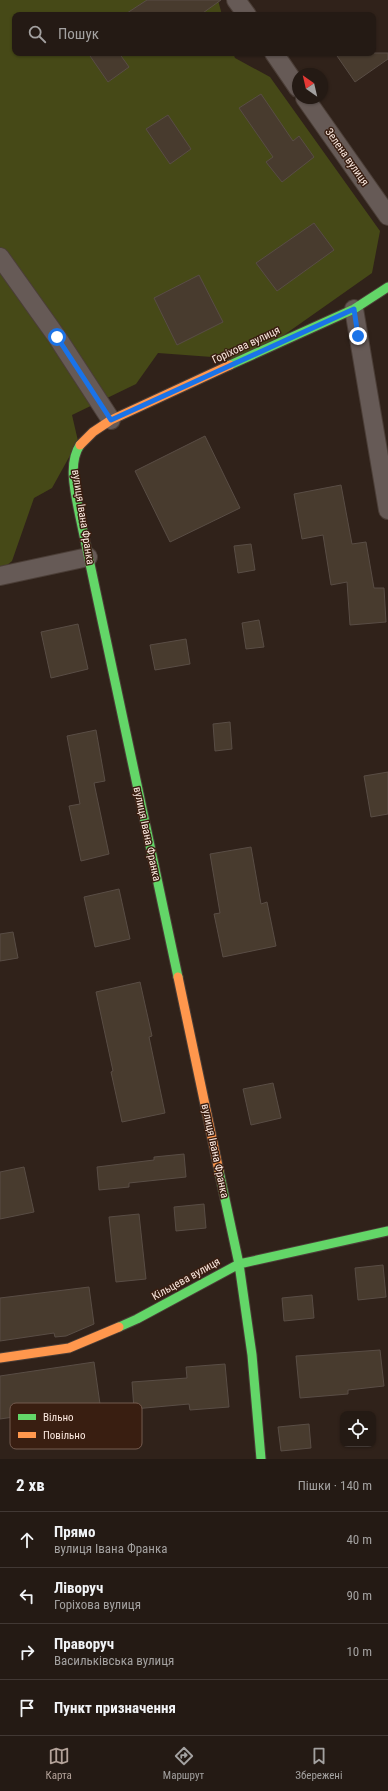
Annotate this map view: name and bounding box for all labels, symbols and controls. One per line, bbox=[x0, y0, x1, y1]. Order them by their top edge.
search box bbox=[12, 12, 376, 56]
icon: search bbox=[26, 23, 48, 45]
text: Пошук bbox=[58, 25, 99, 43]
north arrow bbox=[292, 68, 328, 104]
street label: Зелена вулиця bbox=[322, 126, 372, 188]
street label: Горіхова вулиця bbox=[210, 324, 282, 366]
route end bbox=[349, 327, 367, 345]
route start bbox=[48, 328, 66, 346]
street label: вулиця Івана Франка bbox=[69, 469, 97, 565]
street label: вулиця Івана Франка bbox=[131, 786, 163, 882]
street label: вулиця Івана Франка bbox=[199, 1103, 231, 1199]
street label: Кільцева вулиця bbox=[150, 1255, 222, 1303]
legend bbox=[10, 1403, 142, 1449]
text: Вільно bbox=[43, 1411, 74, 1424]
map controls bbox=[340, 1411, 376, 1447]
button: locate bbox=[340, 1411, 376, 1447]
text: Повільно bbox=[43, 1429, 86, 1442]
text: 2 хв bbox=[16, 1475, 45, 1495]
text: Пішки · 140 m bbox=[298, 1478, 372, 1493]
text: Прямо bbox=[54, 1523, 95, 1541]
icon: ahead bbox=[16, 1529, 38, 1551]
text: 40 m bbox=[346, 1532, 372, 1547]
text: вулиця Івана Франка bbox=[54, 1541, 167, 1556]
text: Ліворуч bbox=[54, 1579, 103, 1597]
icon: left bbox=[16, 1585, 38, 1607]
text: 90 m bbox=[346, 1588, 372, 1603]
text: Горіхова вулиця bbox=[54, 1597, 141, 1612]
text: Праворуч bbox=[54, 1635, 114, 1653]
icon: right bbox=[16, 1641, 38, 1663]
text: 10 m bbox=[346, 1644, 372, 1659]
text: Васильківська вулиця bbox=[54, 1653, 174, 1668]
icon: arrive bbox=[16, 1697, 38, 1719]
text: Пункт призначення bbox=[54, 1699, 176, 1717]
tab: Карта bbox=[46, 1745, 72, 1782]
tab: Маршрут bbox=[163, 1745, 204, 1782]
tab: Збережені bbox=[295, 1745, 342, 1782]

